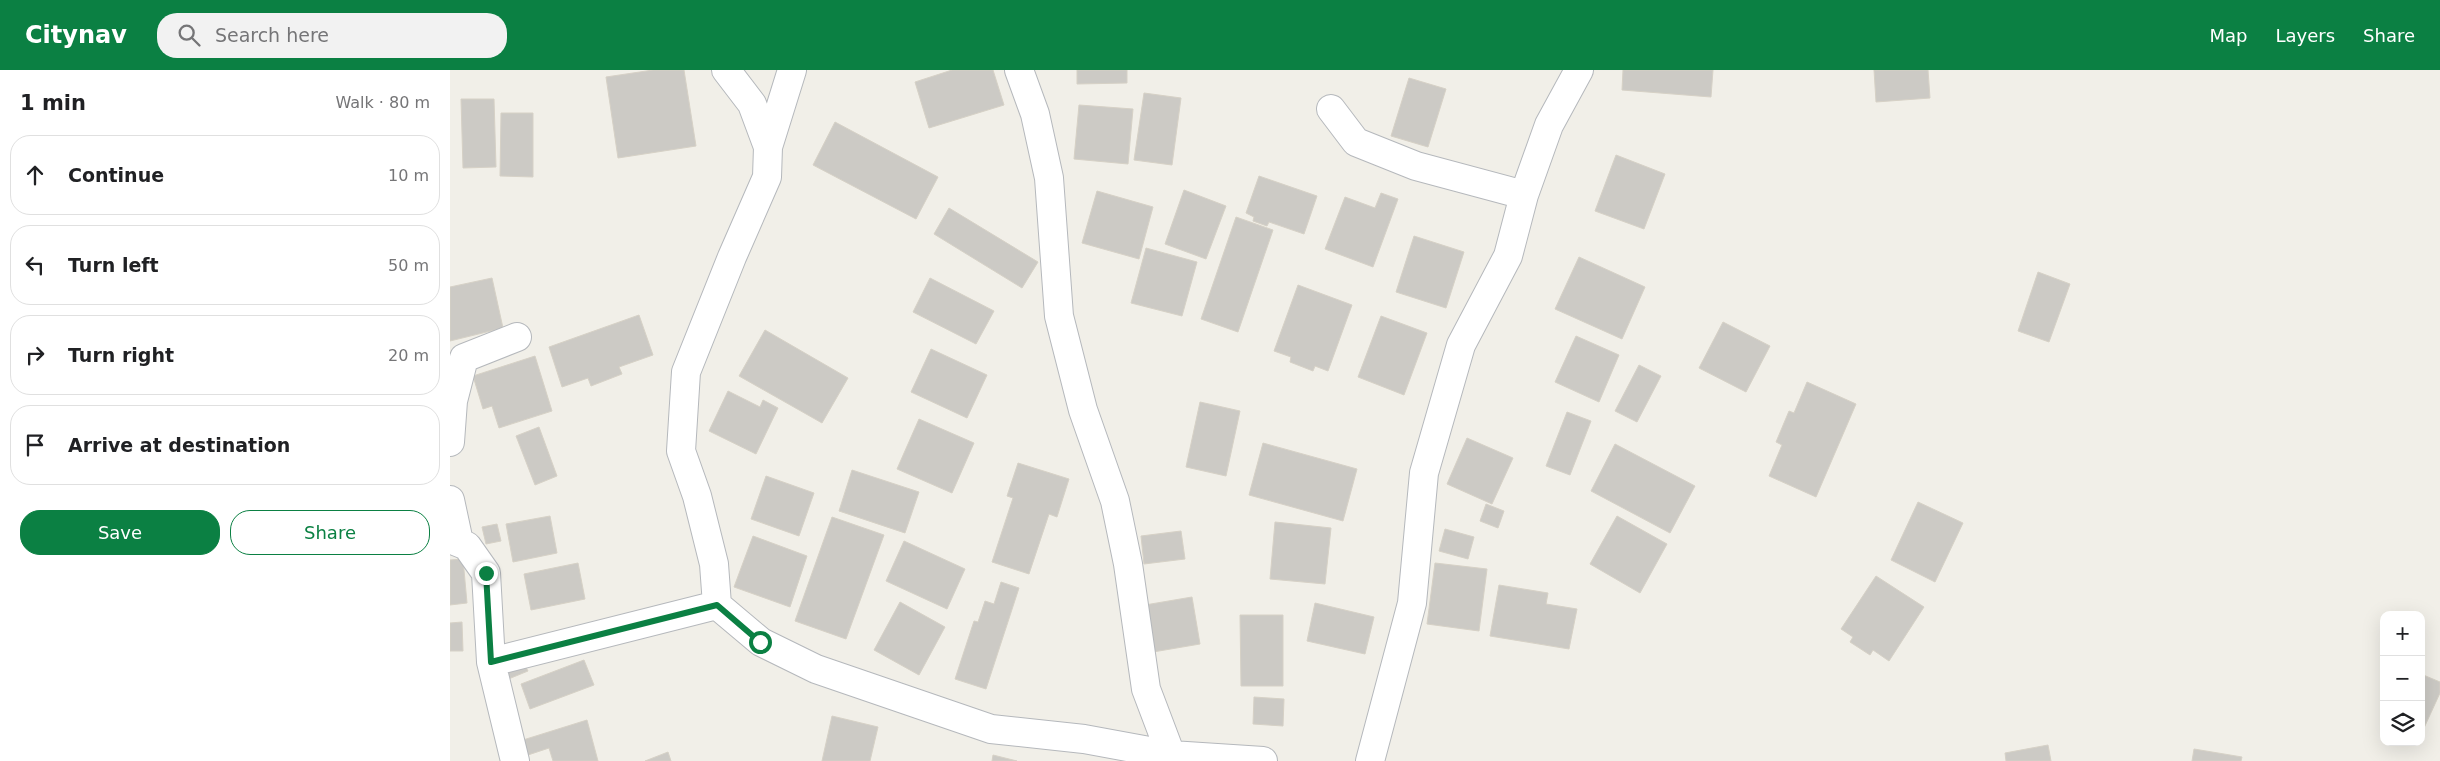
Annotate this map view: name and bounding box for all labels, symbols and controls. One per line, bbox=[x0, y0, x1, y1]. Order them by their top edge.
search box bbox=[157, 13, 507, 58]
text: Citynav bbox=[25, 21, 127, 49]
icon: search bbox=[175, 21, 203, 49]
text: Search here bbox=[215, 24, 329, 46]
text: Map bbox=[2209, 25, 2247, 46]
text: Layers bbox=[2275, 25, 2335, 46]
text: Share bbox=[2363, 25, 2415, 46]
text: 1 min bbox=[20, 91, 86, 115]
text: Walk · 80 m bbox=[335, 93, 430, 112]
icon: ahead bbox=[21, 161, 49, 189]
text: Continue bbox=[68, 164, 164, 186]
text: 10 m bbox=[388, 166, 429, 185]
icon: left bbox=[21, 251, 49, 279]
text: Turn left bbox=[68, 254, 159, 276]
text: 50 m bbox=[388, 256, 429, 275]
icon: right bbox=[21, 341, 49, 369]
text: Turn right bbox=[68, 344, 174, 366]
text: 20 m bbox=[388, 346, 429, 365]
icon: arrive bbox=[21, 431, 49, 459]
text: Arrive at destination bbox=[68, 434, 290, 456]
button: Save bbox=[20, 510, 220, 555]
button: Share bbox=[230, 510, 430, 555]
route end bbox=[475, 562, 498, 585]
map controls bbox=[2380, 611, 2425, 746]
button: + bbox=[2380, 611, 2425, 656]
route start bbox=[749, 631, 772, 654]
button: − bbox=[2380, 656, 2425, 701]
button: layers bbox=[2380, 701, 2425, 746]

